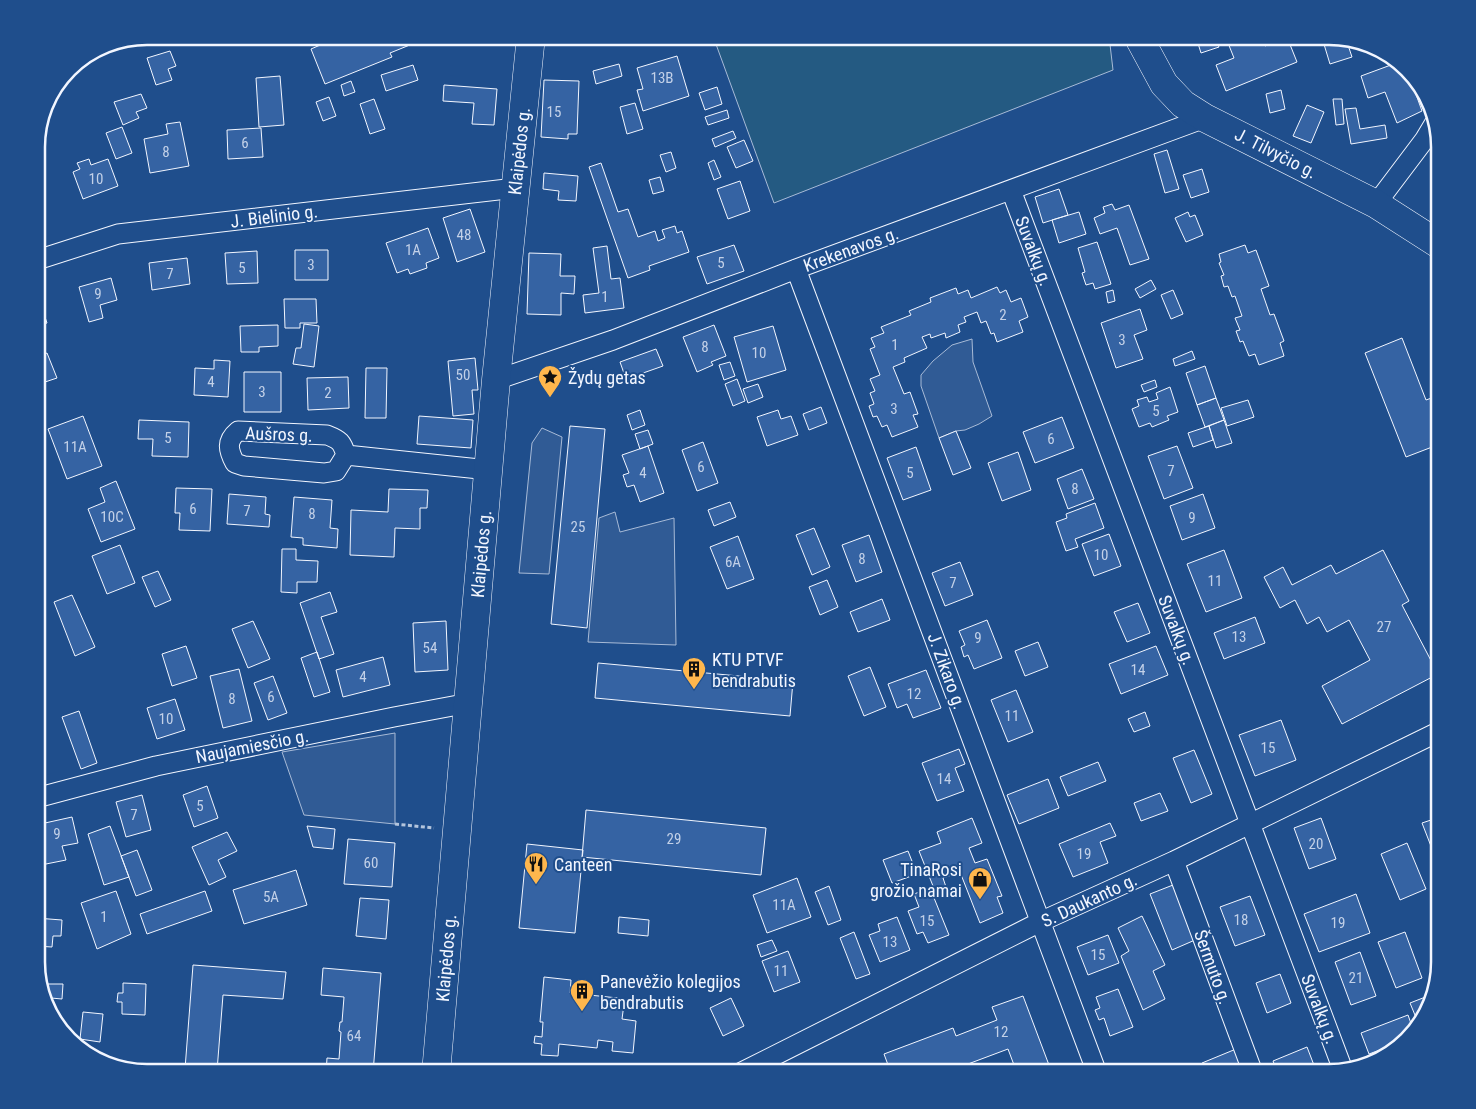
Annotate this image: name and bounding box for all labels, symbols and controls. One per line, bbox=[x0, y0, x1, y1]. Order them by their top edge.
house number: 13B bbox=[651, 69, 674, 87]
house number: 15 bbox=[547, 103, 561, 121]
street label: Klaipėdos g. bbox=[504, 106, 534, 196]
street label: J. Tilvyčio g. bbox=[1231, 123, 1321, 183]
house number: 6 bbox=[241, 134, 249, 152]
house number: 8 bbox=[162, 143, 170, 161]
house number: 10 bbox=[89, 170, 103, 188]
street label: J. Bielinio g. bbox=[229, 200, 319, 232]
street label: Suvalkų g. bbox=[1011, 213, 1057, 289]
street label: Krekenavos g. bbox=[801, 222, 901, 276]
house number: 48 bbox=[457, 226, 471, 244]
house number: 1A bbox=[405, 241, 421, 259]
house number: 5 bbox=[717, 254, 725, 272]
house number: 3 bbox=[307, 256, 315, 274]
house number: 5 bbox=[238, 259, 246, 277]
house number: 7 bbox=[166, 265, 174, 283]
house number: 9 bbox=[94, 285, 102, 303]
house number: 1 bbox=[601, 288, 609, 306]
house number: 2 bbox=[999, 306, 1007, 324]
house number: 3 bbox=[1118, 331, 1126, 349]
house number: 1 bbox=[891, 336, 899, 354]
house number: 8 bbox=[701, 338, 709, 356]
house number: 10 bbox=[752, 344, 766, 362]
place icon: Žydų getas bbox=[537, 364, 563, 398]
house number: 50 bbox=[456, 366, 470, 384]
place label: Žydų getas bbox=[568, 367, 646, 388]
house number: 4 bbox=[207, 373, 215, 391]
house number: 3 bbox=[258, 383, 266, 401]
house number: 2 bbox=[324, 384, 332, 402]
house number: 3 bbox=[890, 400, 898, 418]
house number: 5 bbox=[1152, 402, 1160, 420]
street label: Aušros g. bbox=[245, 422, 313, 446]
house number: 5 bbox=[164, 429, 172, 447]
house number: 6 bbox=[1047, 430, 1055, 448]
house number: 11A bbox=[63, 438, 87, 456]
house number: 6 bbox=[697, 458, 705, 476]
house number: 7 bbox=[1167, 462, 1175, 480]
house number: 4 bbox=[639, 464, 647, 482]
house number: 5 bbox=[906, 464, 914, 482]
house number: 8 bbox=[1071, 480, 1079, 498]
house number: 6 bbox=[189, 500, 197, 518]
house number: 7 bbox=[243, 502, 251, 520]
house number: 8 bbox=[308, 505, 316, 523]
house number: 10C bbox=[100, 508, 124, 526]
street label: Klaipėdos g. bbox=[467, 509, 495, 599]
house number: 9 bbox=[1188, 509, 1196, 527]
house number: 25 bbox=[571, 518, 585, 536]
house number: 10 bbox=[1094, 546, 1108, 564]
house number: 8 bbox=[858, 550, 866, 568]
house number: 6A bbox=[725, 553, 741, 571]
house number: 11 bbox=[1208, 572, 1222, 590]
house number: 7 bbox=[949, 574, 957, 592]
street label: Suvalkų g. bbox=[1154, 592, 1200, 668]
house number: 27 bbox=[1377, 618, 1391, 636]
house number: 13 bbox=[1232, 628, 1246, 646]
house number: 9 bbox=[974, 629, 982, 647]
street label: J. Zikaro g. bbox=[923, 630, 971, 712]
house number: 54 bbox=[423, 639, 437, 657]
place label: KTU PTVF bendrabutis bbox=[712, 649, 796, 691]
building icon: KTU PTVF bendrabutis bbox=[681, 656, 707, 690]
house number: 14 bbox=[1131, 661, 1145, 679]
house number: 4 bbox=[359, 668, 367, 686]
house number: 12 bbox=[907, 685, 921, 703]
house number: 6 bbox=[267, 688, 275, 706]
house number: 8 bbox=[228, 690, 236, 708]
house number: 11 bbox=[1005, 707, 1019, 725]
house number: 10 bbox=[159, 710, 173, 728]
street label: Naujamiesčio g. bbox=[194, 725, 310, 767]
house number: 15 bbox=[1261, 739, 1275, 757]
house number: 14 bbox=[937, 770, 951, 788]
house number: 5 bbox=[196, 797, 204, 815]
house number: 7 bbox=[130, 806, 138, 824]
house number: 9 bbox=[53, 825, 61, 843]
house number: 29 bbox=[667, 830, 681, 848]
house number: 20 bbox=[1309, 835, 1323, 853]
house number: 19 bbox=[1077, 845, 1091, 863]
restaurant icon: Canteen bbox=[523, 851, 549, 885]
house number: 60 bbox=[364, 854, 378, 872]
place label: Canteen bbox=[554, 854, 612, 875]
place label: TinaRosi grožio namai bbox=[870, 859, 962, 901]
shop icon: TinaRosi grožio namai bbox=[967, 866, 993, 900]
street label: S. Daukanto g. bbox=[1038, 869, 1140, 931]
house number: 5A bbox=[263, 888, 279, 906]
house number: 11A bbox=[772, 896, 796, 914]
house number: 1 bbox=[100, 908, 108, 926]
house number: 18 bbox=[1234, 911, 1248, 929]
house number: 15 bbox=[920, 912, 934, 930]
street label: Klaipėdos g. bbox=[432, 913, 460, 1003]
house number: 19 bbox=[1331, 914, 1345, 932]
street label: Šermuto g. bbox=[1190, 927, 1236, 1007]
house number: 13 bbox=[883, 933, 897, 951]
house number: 15 bbox=[1091, 946, 1105, 964]
house number: 11 bbox=[774, 962, 788, 980]
house number: 21 bbox=[1349, 969, 1363, 987]
place label: Panevėžio kolegijos bendrabutis bbox=[600, 971, 741, 1013]
street label: Suvalkų g. bbox=[1297, 971, 1343, 1047]
building icon: Panevėžio kolegijos bendrabutis bbox=[569, 978, 595, 1012]
house number: 12 bbox=[994, 1023, 1008, 1041]
house number: 64 bbox=[347, 1027, 361, 1045]

